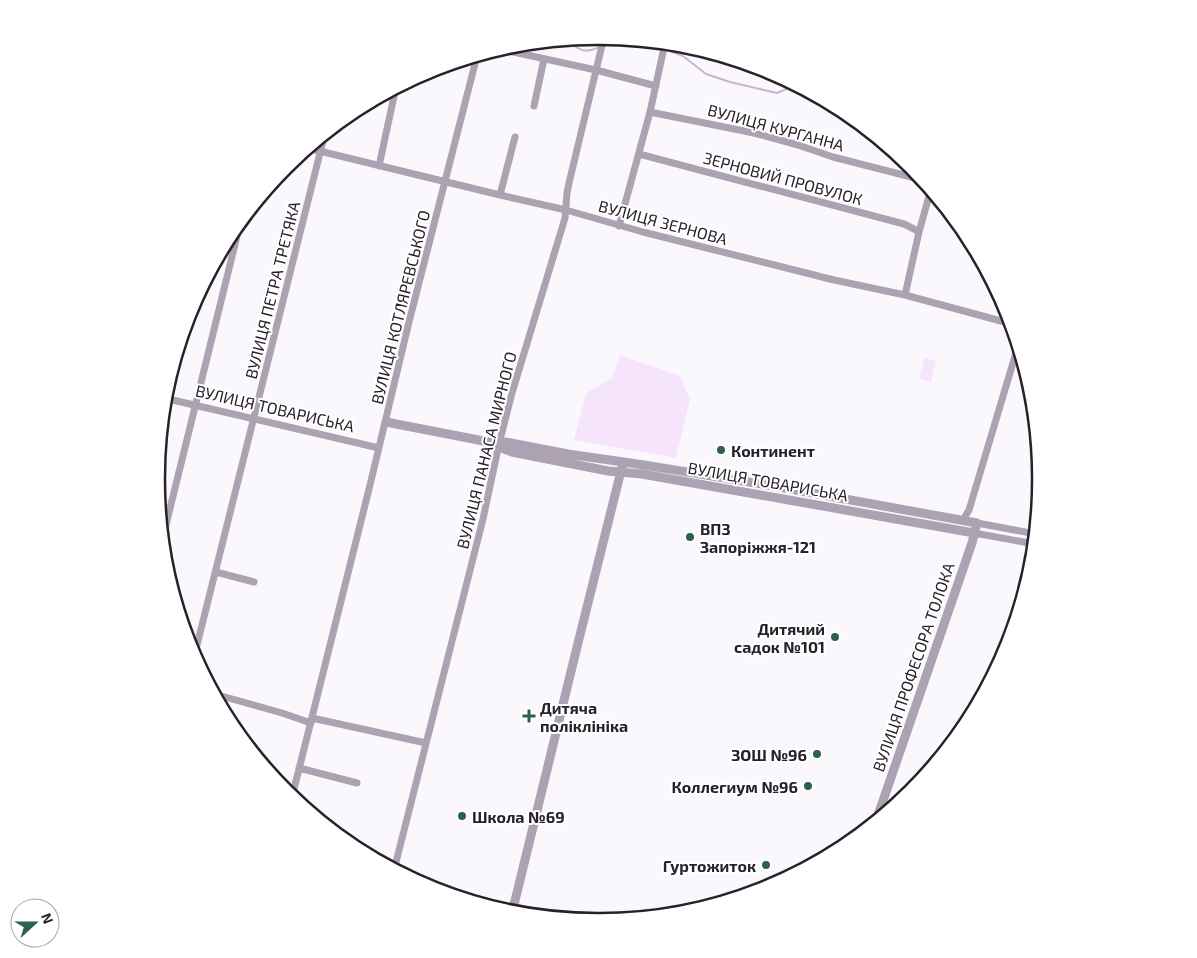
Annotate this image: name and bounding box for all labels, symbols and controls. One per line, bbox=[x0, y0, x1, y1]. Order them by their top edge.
street label: ВУЛИЦЯ КУРГАННА bbox=[706, 100, 846, 154]
street label: ЗЕРНОВИЙ ПРОВУЛОК bbox=[701, 148, 865, 208]
street label: ВУЛИЦЯ ЗЕРНОВА bbox=[597, 196, 730, 248]
street label: ВУЛИЦЯ ПЕТРА ТРЕТЯКА bbox=[241, 199, 303, 381]
street label: ВУЛИЦЯ КОТЛЯРЕВСЬКОГО bbox=[367, 208, 433, 406]
street label: ВУЛИЦЯ ПАНАСА МИРНОГО bbox=[452, 349, 520, 551]
street label: ВУЛИЦЯ ТОВАРИСЬКА bbox=[194, 380, 356, 436]
place label: Континент bbox=[731, 441, 815, 460]
marker: Континент bbox=[715, 444, 727, 456]
street label: ВУЛИЦЯ ТОВАРИСЬКА bbox=[686, 458, 850, 504]
place label: ВПЗ Запоріжжя-121 bbox=[700, 519, 816, 556]
marker: ВПЗ Запоріжжя-121 bbox=[684, 531, 696, 543]
street label: ВУЛИЦЯ ПРОФЕСОРА ТОЛОКА bbox=[868, 560, 958, 774]
place label: Дитячий садок №101 bbox=[734, 619, 825, 656]
marker: Дитячий садок №101 bbox=[829, 631, 841, 643]
place label: Дитяча поліклініка bbox=[540, 698, 628, 735]
marker: Дитяча поліклініка bbox=[522, 709, 536, 723]
place label: ЗОШ №96 bbox=[731, 745, 807, 764]
marker: ЗОШ №96 bbox=[811, 748, 823, 760]
place label: Коллегиум №96 bbox=[672, 777, 798, 796]
marker: Коллегиум №96 bbox=[802, 780, 814, 792]
place label: Школа №69 bbox=[472, 807, 565, 826]
marker: Школа №69 bbox=[456, 810, 468, 822]
place label: Гуртожиток bbox=[663, 856, 756, 875]
marker: Гуртожиток bbox=[760, 859, 772, 871]
north arrow bbox=[10, 898, 60, 948]
text: N bbox=[38, 910, 57, 926]

